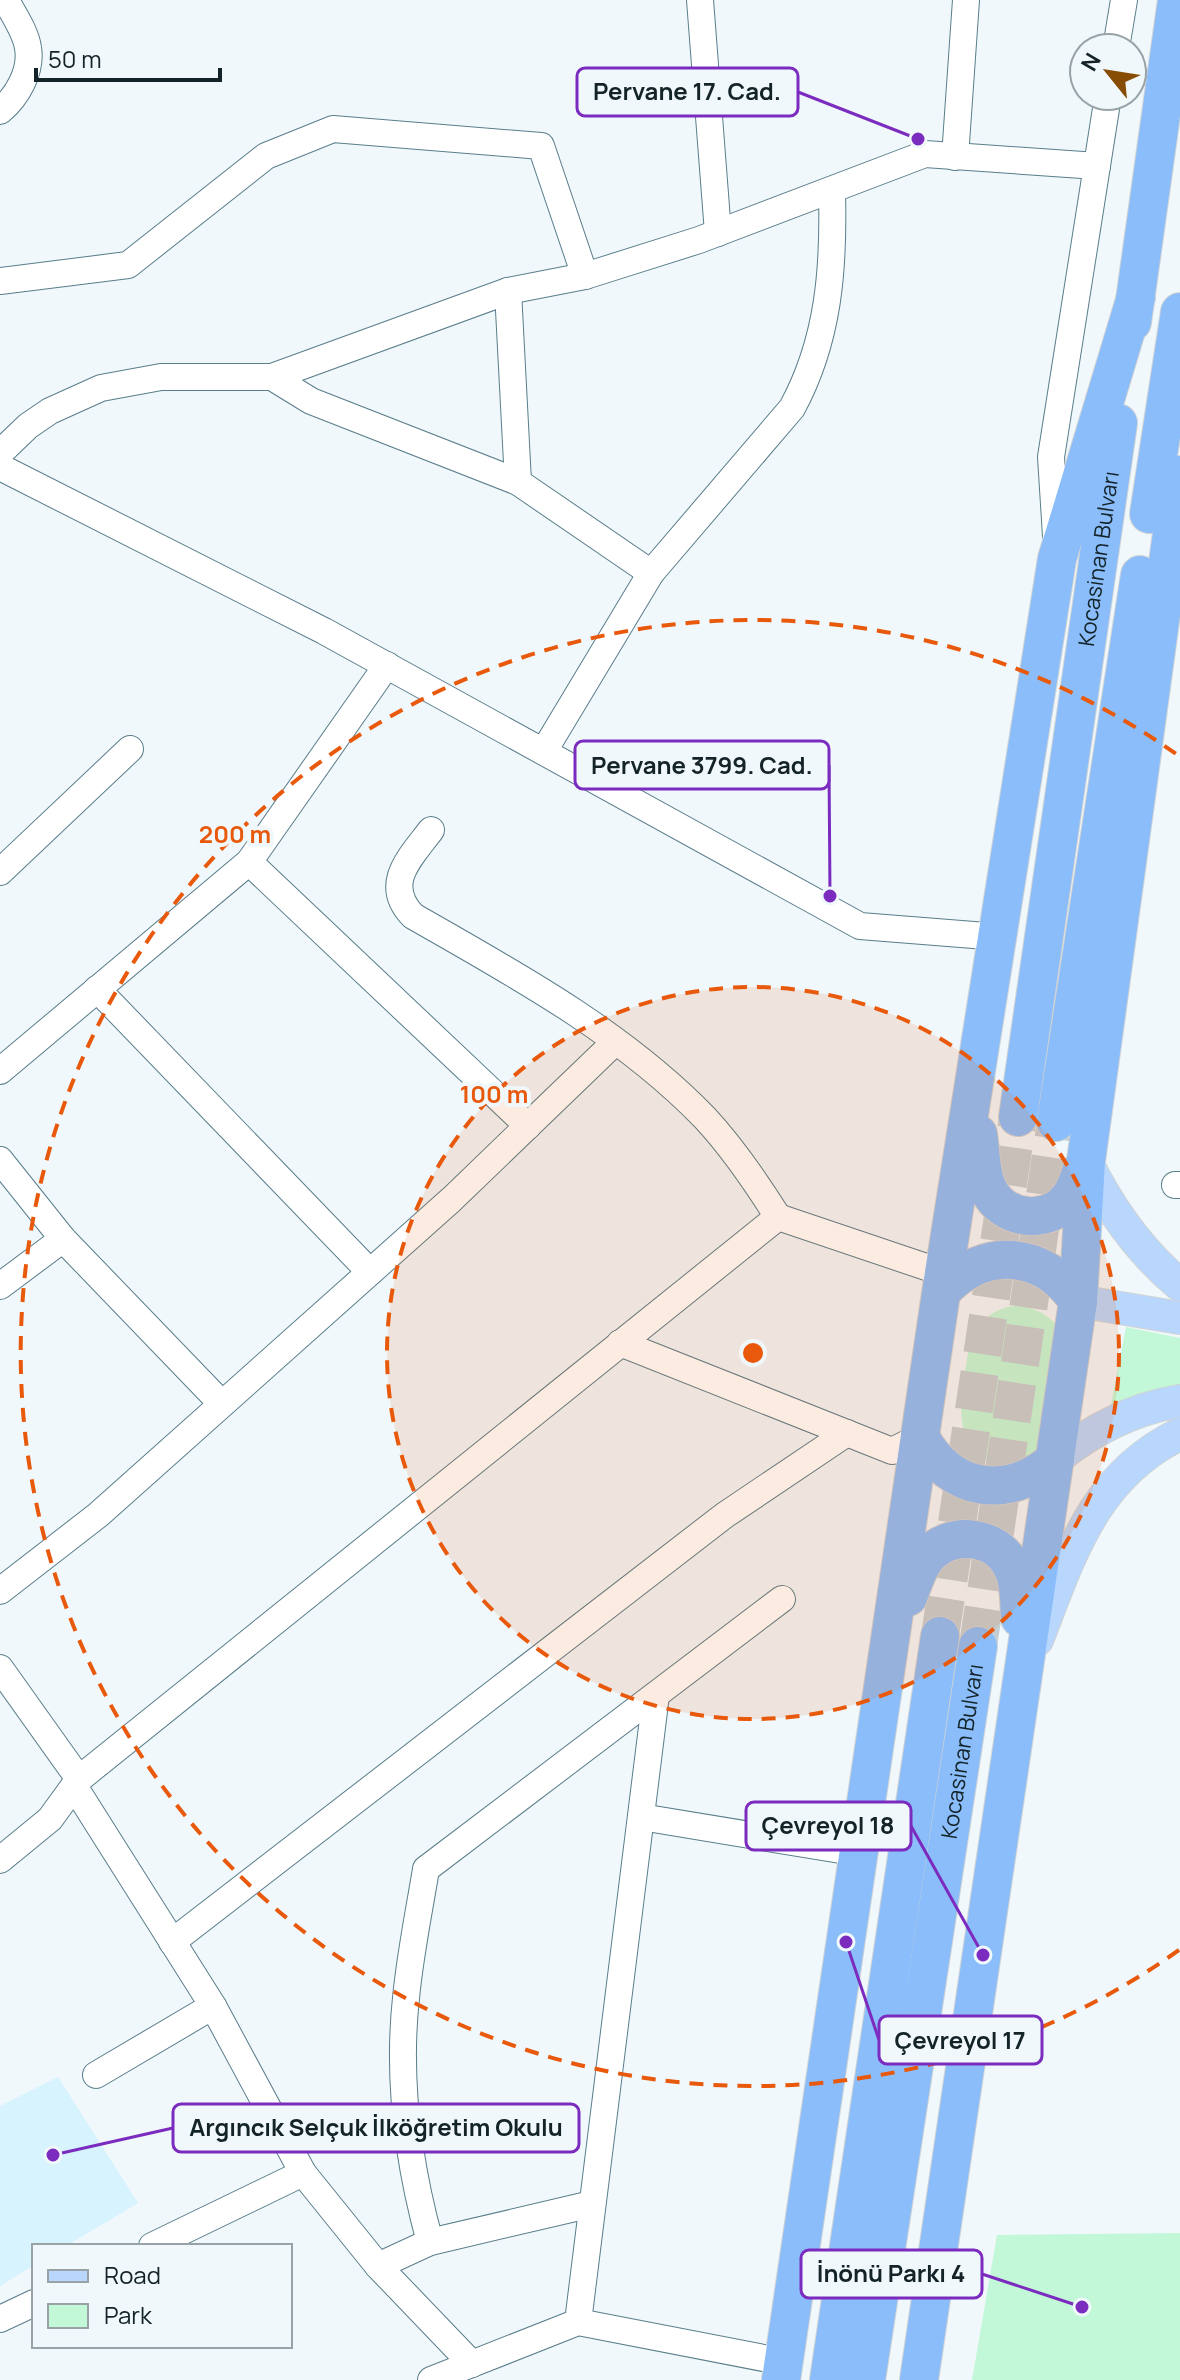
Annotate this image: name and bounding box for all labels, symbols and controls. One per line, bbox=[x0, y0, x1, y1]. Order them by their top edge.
scale bar bbox=[36, 32, 220, 82]
north arrow bbox=[1068, 32, 1148, 112]
text: 50 m bbox=[48, 42, 102, 75]
text: N bbox=[1074, 48, 1108, 76]
callout: Pervane 17. Cad. bbox=[577, 68, 798, 116]
text: Pervane 17. Cad. bbox=[593, 74, 781, 107]
street label: Kocasinan Bulvarı bbox=[1071, 469, 1126, 648]
callout: Pervane 3799. Cad. bbox=[575, 741, 829, 789]
text: Pervane 3799. Cad. bbox=[591, 748, 813, 781]
text: 200 m bbox=[199, 817, 271, 850]
text: 100 m bbox=[460, 1077, 528, 1110]
centre of rings bbox=[739, 1339, 767, 1367]
street label: Kocasinan Bulvarı bbox=[934, 1662, 990, 1841]
callout: Çevreyol 18 bbox=[746, 1802, 911, 1850]
text: Çevreyol 18 bbox=[761, 1808, 895, 1841]
callout: Çevreyol 17 bbox=[879, 2016, 1042, 2064]
text: Çevreyol 17 bbox=[894, 2023, 1026, 2056]
callout: Argıncık Selçuk İlköğretim Okulu bbox=[173, 2104, 579, 2152]
text: Argıncık Selçuk İlköğretim Okulu bbox=[189, 2110, 563, 2143]
legend bbox=[32, 2244, 292, 2348]
callout: İnönü Parkı 4 bbox=[801, 2250, 982, 2298]
text: İnönü Parkı 4 bbox=[817, 2256, 965, 2289]
text: Road bbox=[104, 2258, 161, 2291]
text: Park bbox=[104, 2298, 153, 2331]

